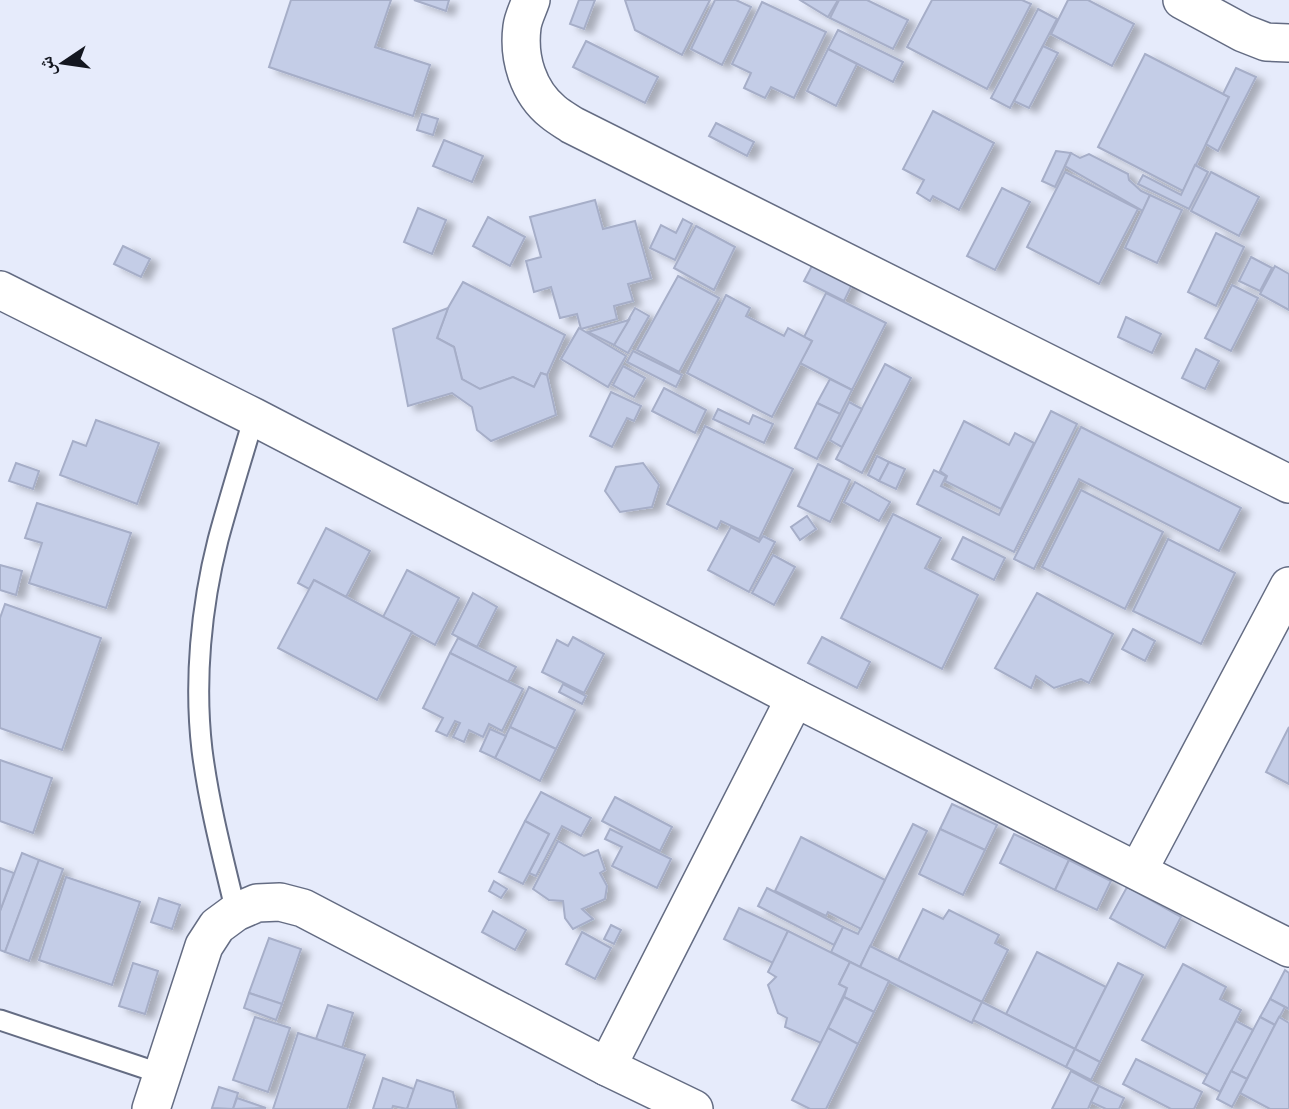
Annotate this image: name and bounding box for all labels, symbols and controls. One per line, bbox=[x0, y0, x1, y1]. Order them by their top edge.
north arrow bbox=[28, 28, 98, 98]
text: ش bbox=[34, 54, 60, 79]

